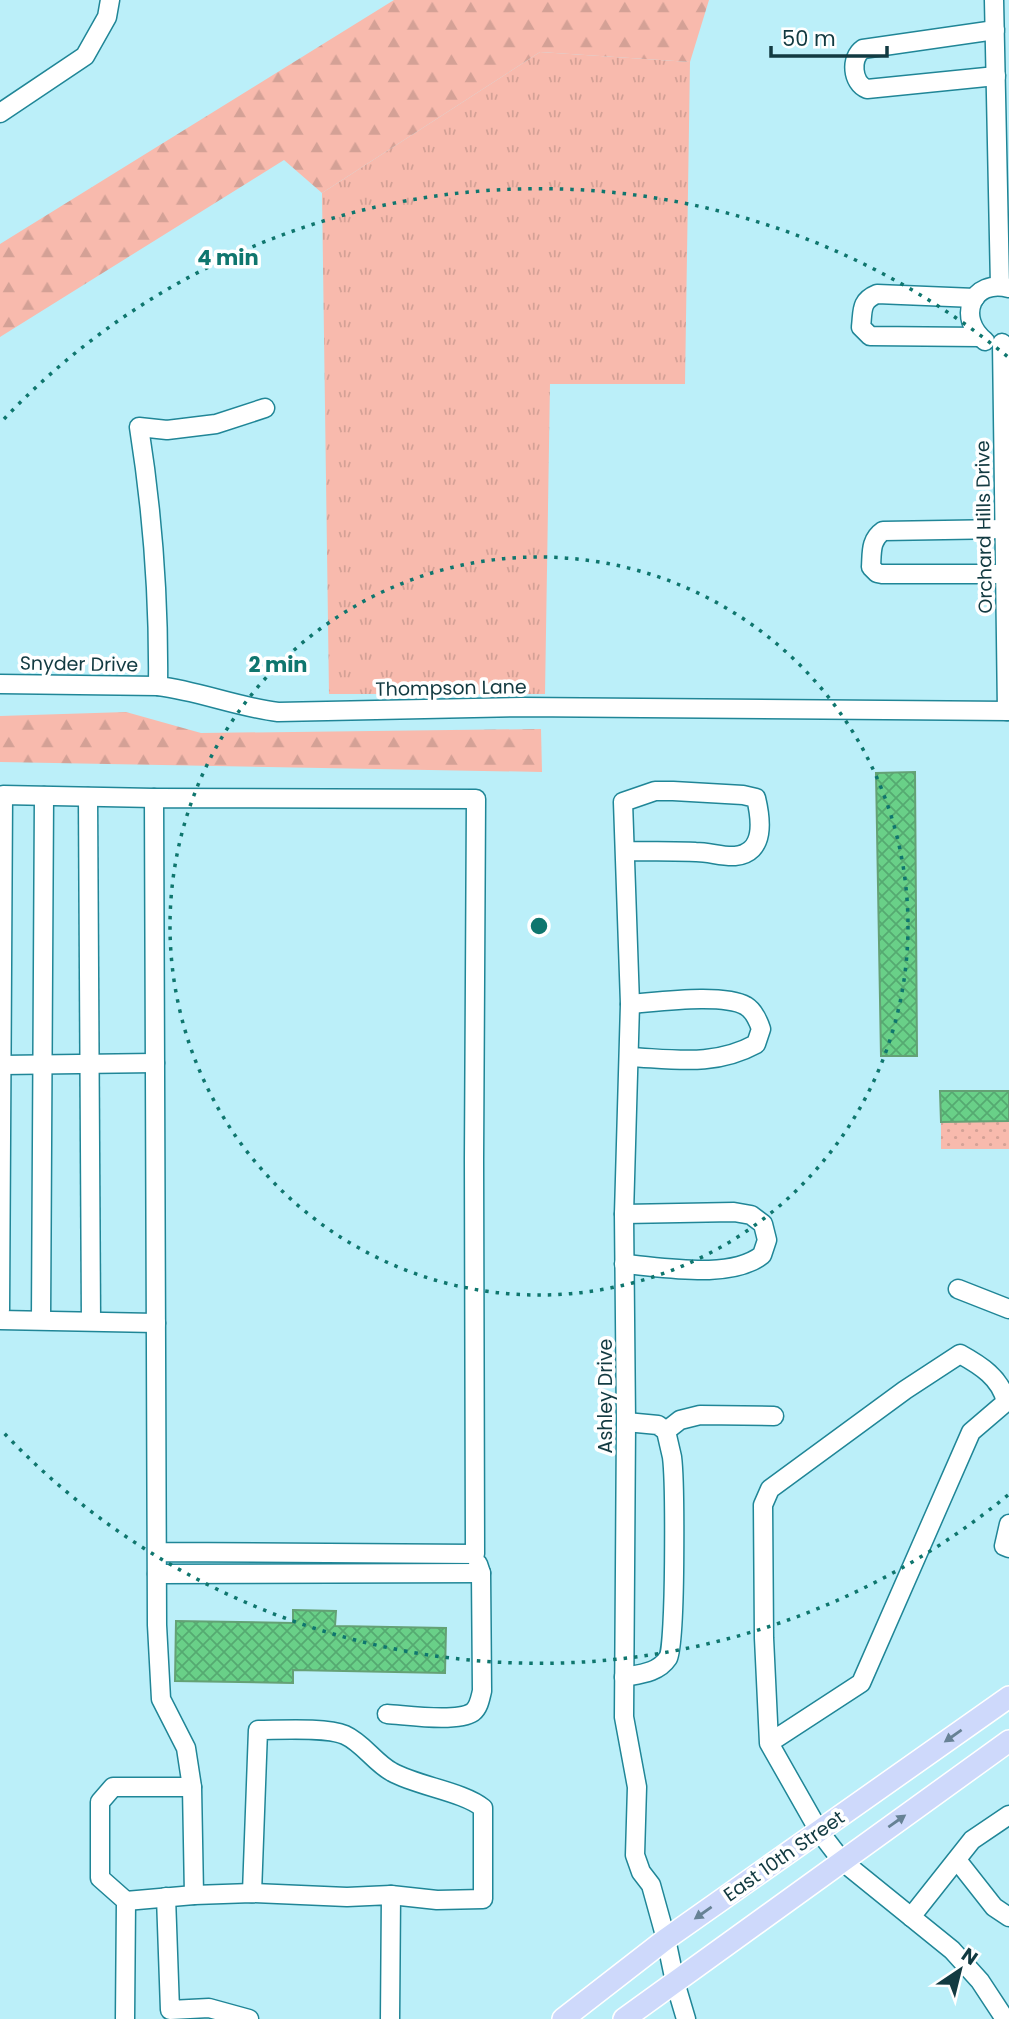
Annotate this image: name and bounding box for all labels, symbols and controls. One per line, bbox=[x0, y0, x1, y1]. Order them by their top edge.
scale bar bbox=[771, 14, 886, 58]
text: 50 m bbox=[782, 24, 836, 53]
text: 4 min bbox=[197, 243, 259, 272]
street label: Orchard Hills Drive bbox=[969, 440, 999, 614]
street label: Snyder Drive bbox=[20, 649, 138, 679]
text: 2 min bbox=[248, 650, 308, 679]
street label: Thompson Lane bbox=[375, 673, 527, 703]
centre of rings bbox=[527, 914, 551, 938]
street label: Ashley Drive bbox=[592, 1339, 619, 1453]
one-way arrow bbox=[944, 1729, 962, 1743]
street label: East 10th Street bbox=[718, 1804, 850, 1908]
one-way arrow bbox=[888, 1814, 906, 1828]
one-way arrow bbox=[694, 1906, 712, 1920]
north arrow bbox=[925, 1935, 995, 2005]
text: N bbox=[956, 1941, 983, 1972]

